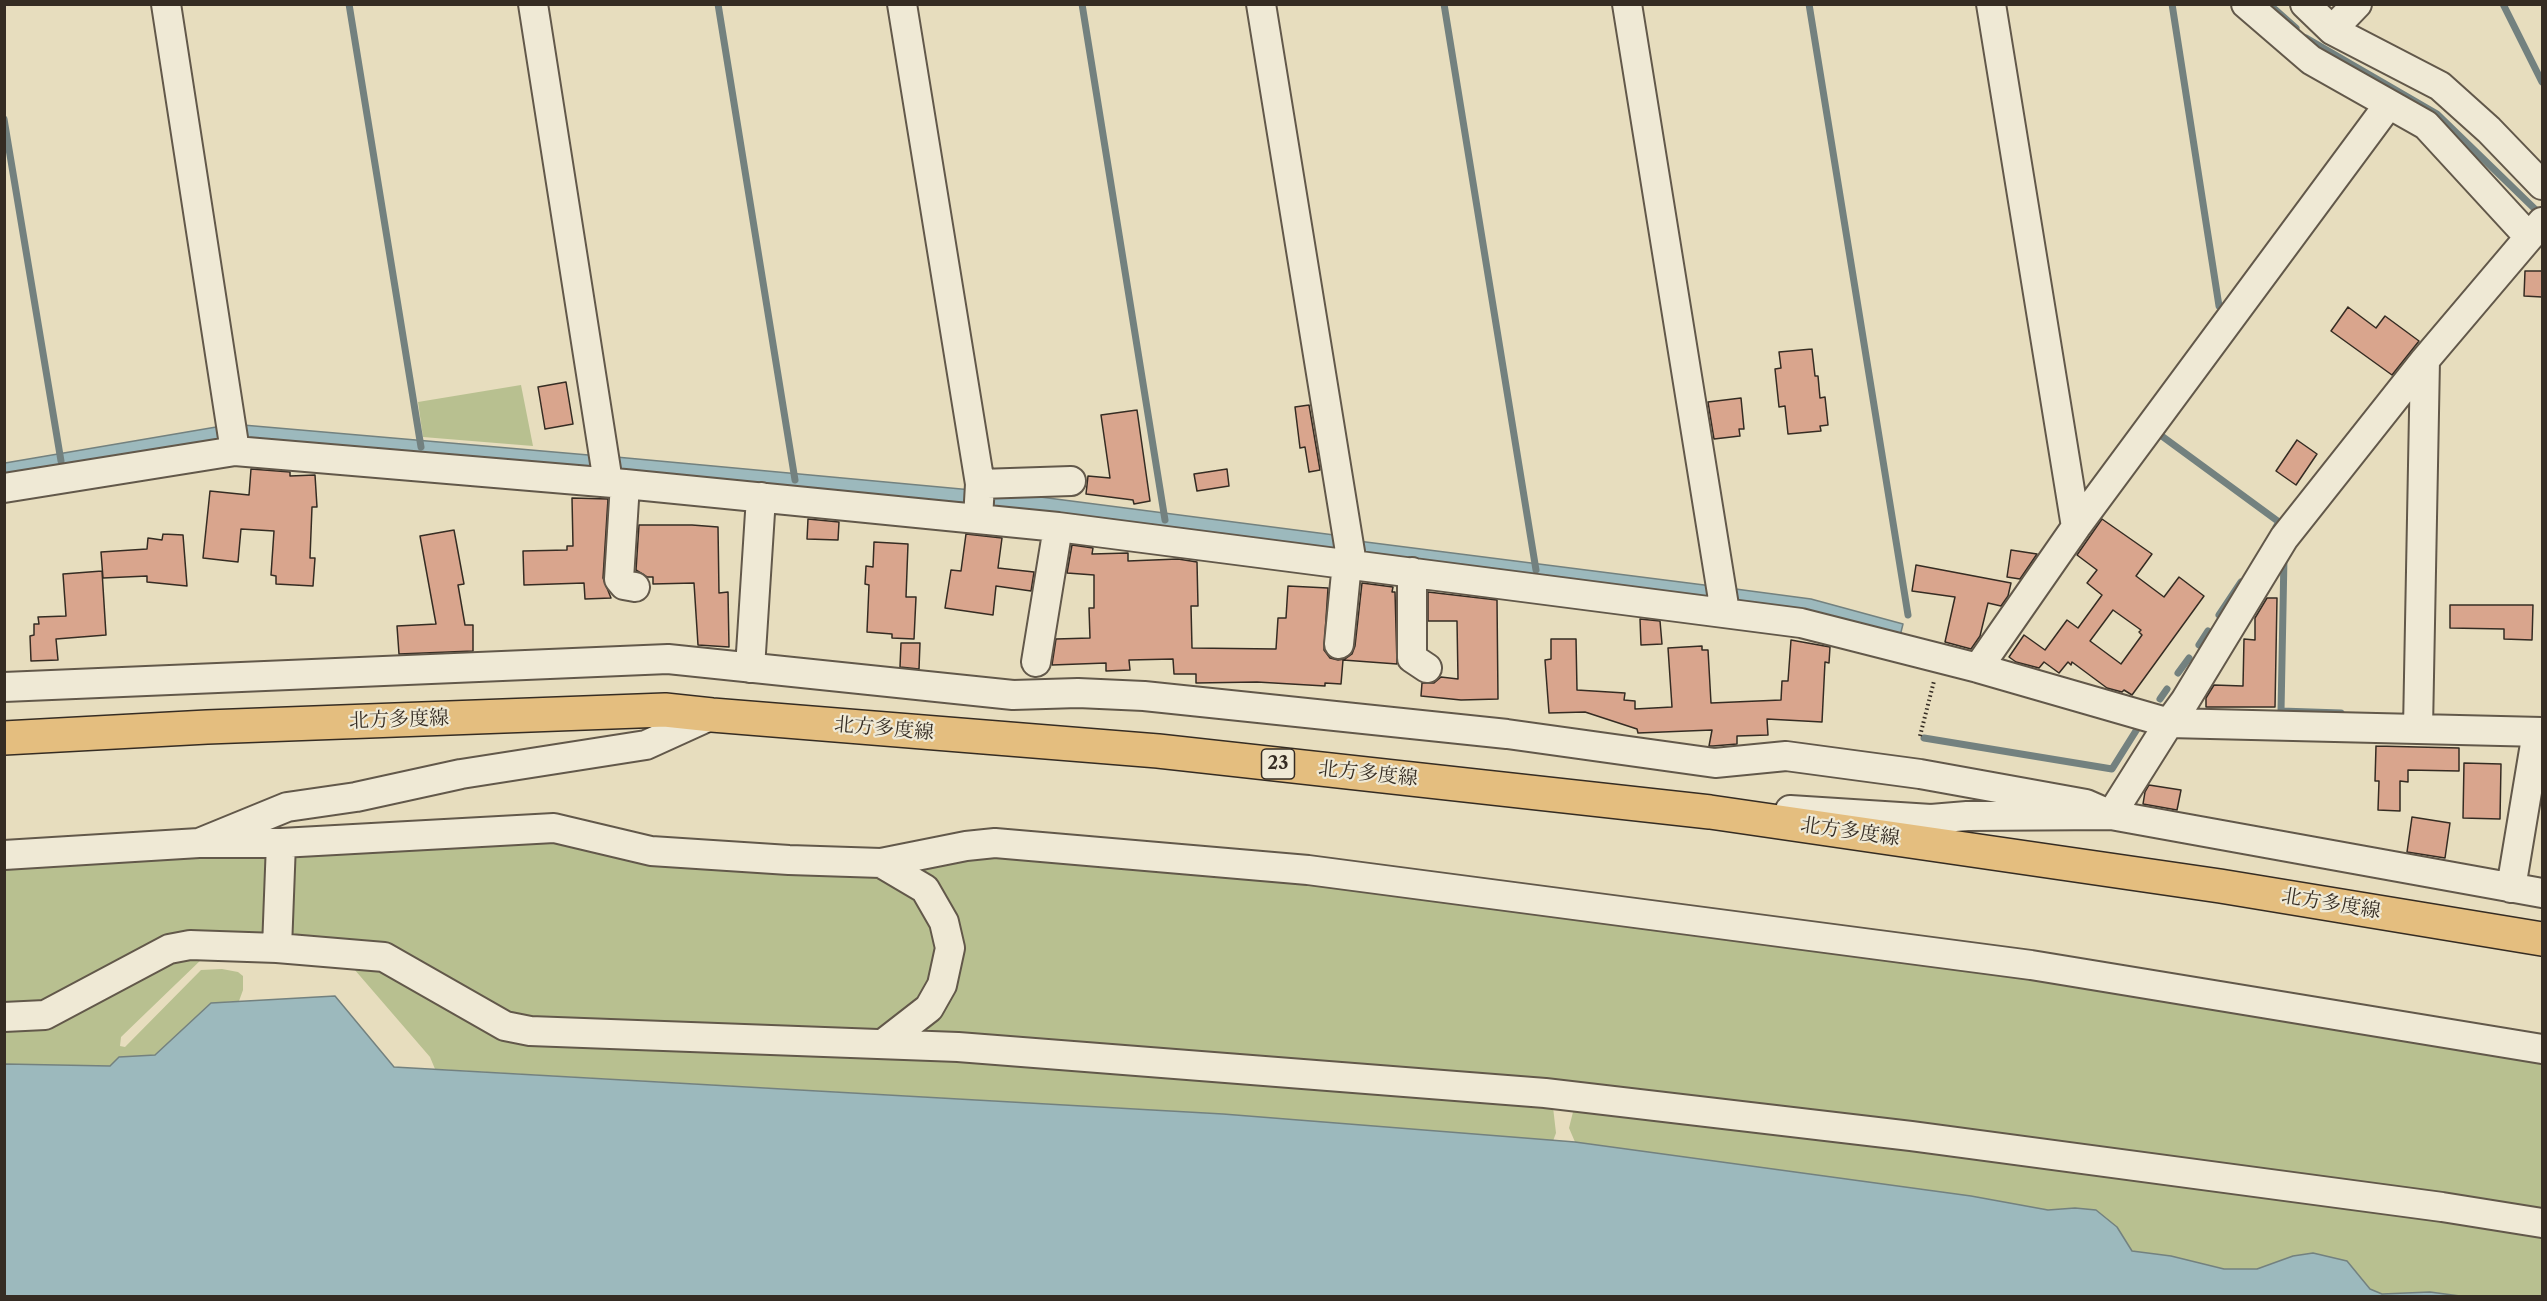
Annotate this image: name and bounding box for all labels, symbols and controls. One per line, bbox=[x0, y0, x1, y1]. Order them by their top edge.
street label: 北方多度線 bbox=[349, 706, 449, 734]
street label: 北方多度線 bbox=[833, 713, 935, 745]
road number: 23 bbox=[1262, 749, 1294, 779]
street label: 北方多度線 bbox=[1317, 757, 1419, 791]
street label: 北方多度線 bbox=[1799, 813, 1901, 851]
street label: 北方多度線 bbox=[2280, 884, 2382, 924]

